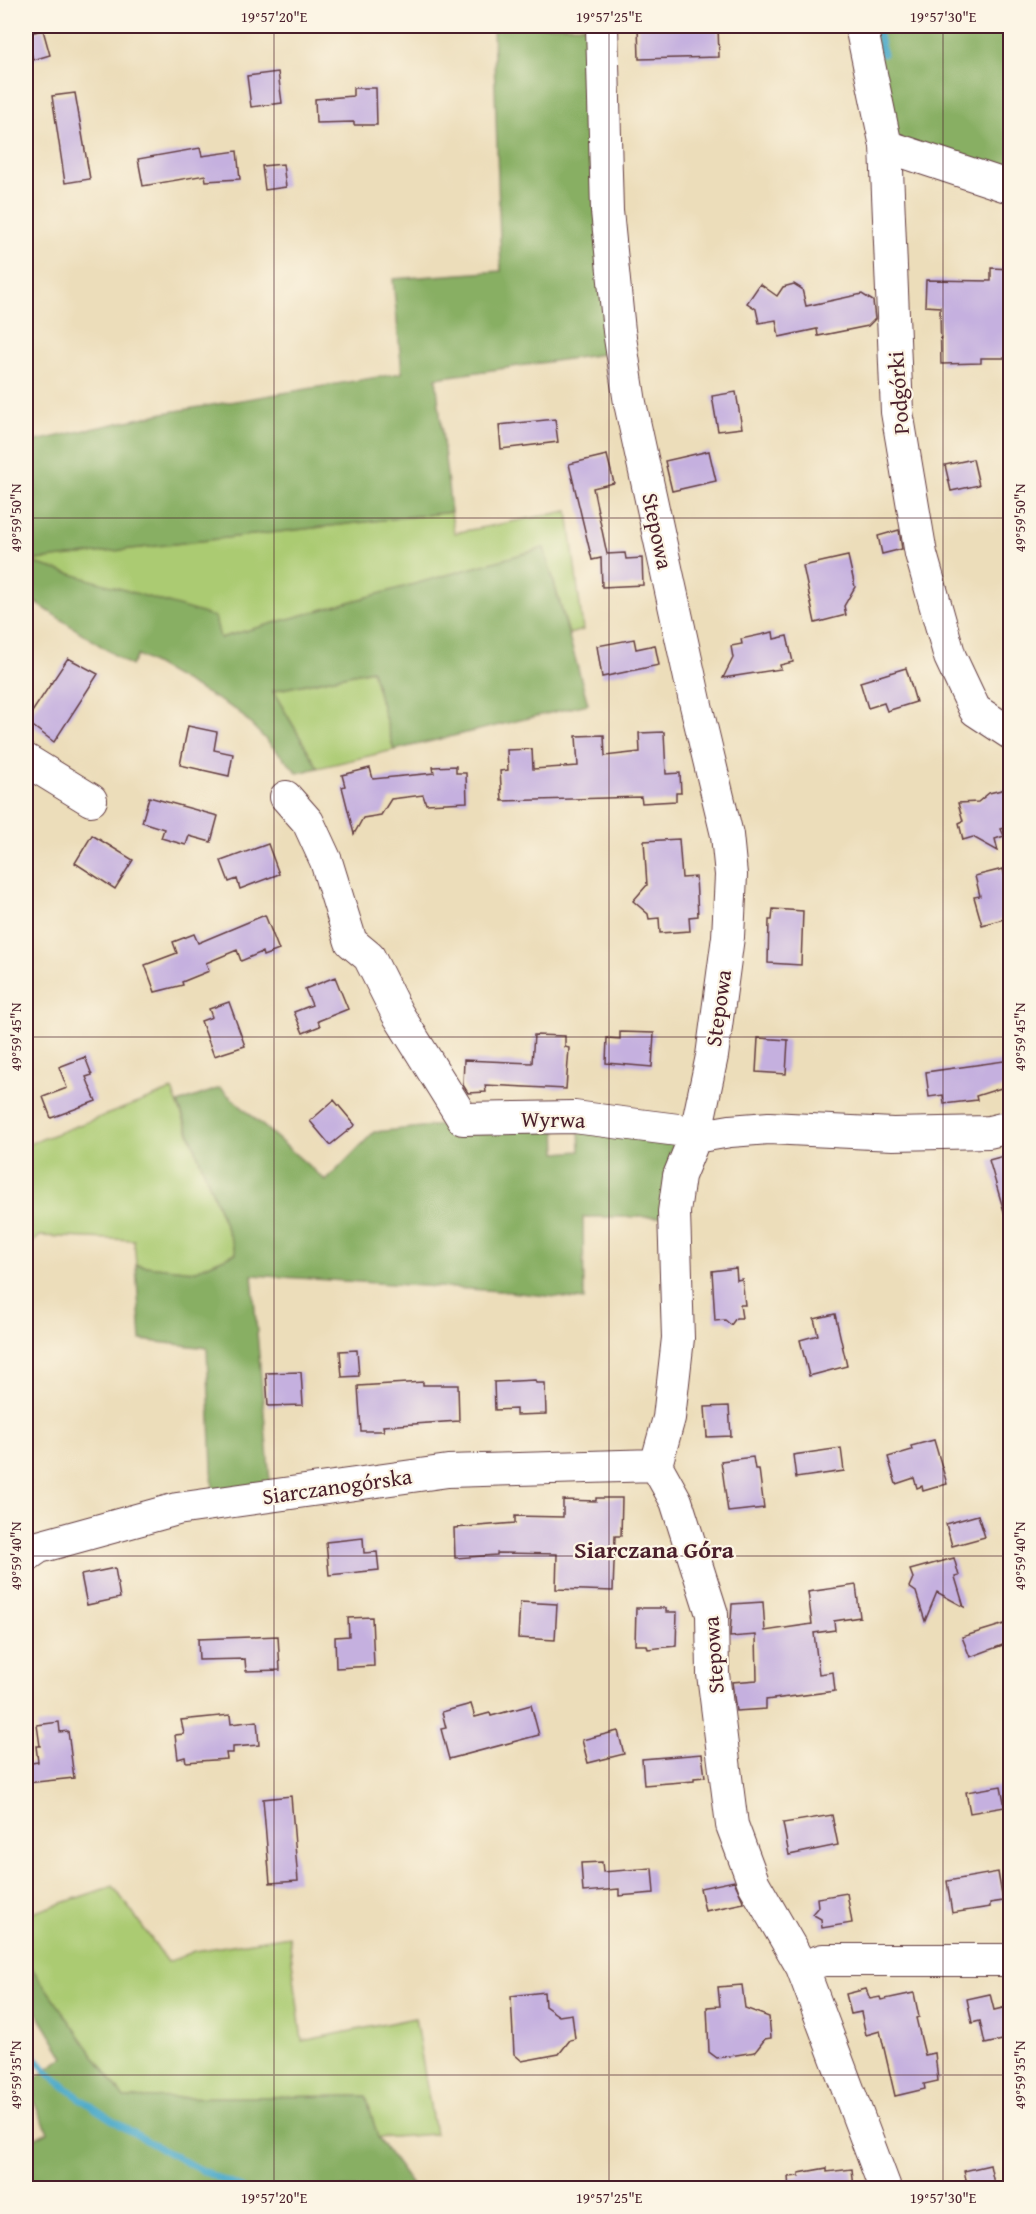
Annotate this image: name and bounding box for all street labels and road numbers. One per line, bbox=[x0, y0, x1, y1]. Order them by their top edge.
street label: Podgórki bbox=[879, 350, 917, 436]
street label: Stepowa bbox=[634, 490, 682, 573]
street label: Stepowa bbox=[697, 967, 739, 1048]
street label: Wyrwa bbox=[521, 1102, 586, 1136]
street label: Siarczanogórska bbox=[260, 1460, 415, 1512]
street label: Stepowa bbox=[694, 1615, 732, 1695]

